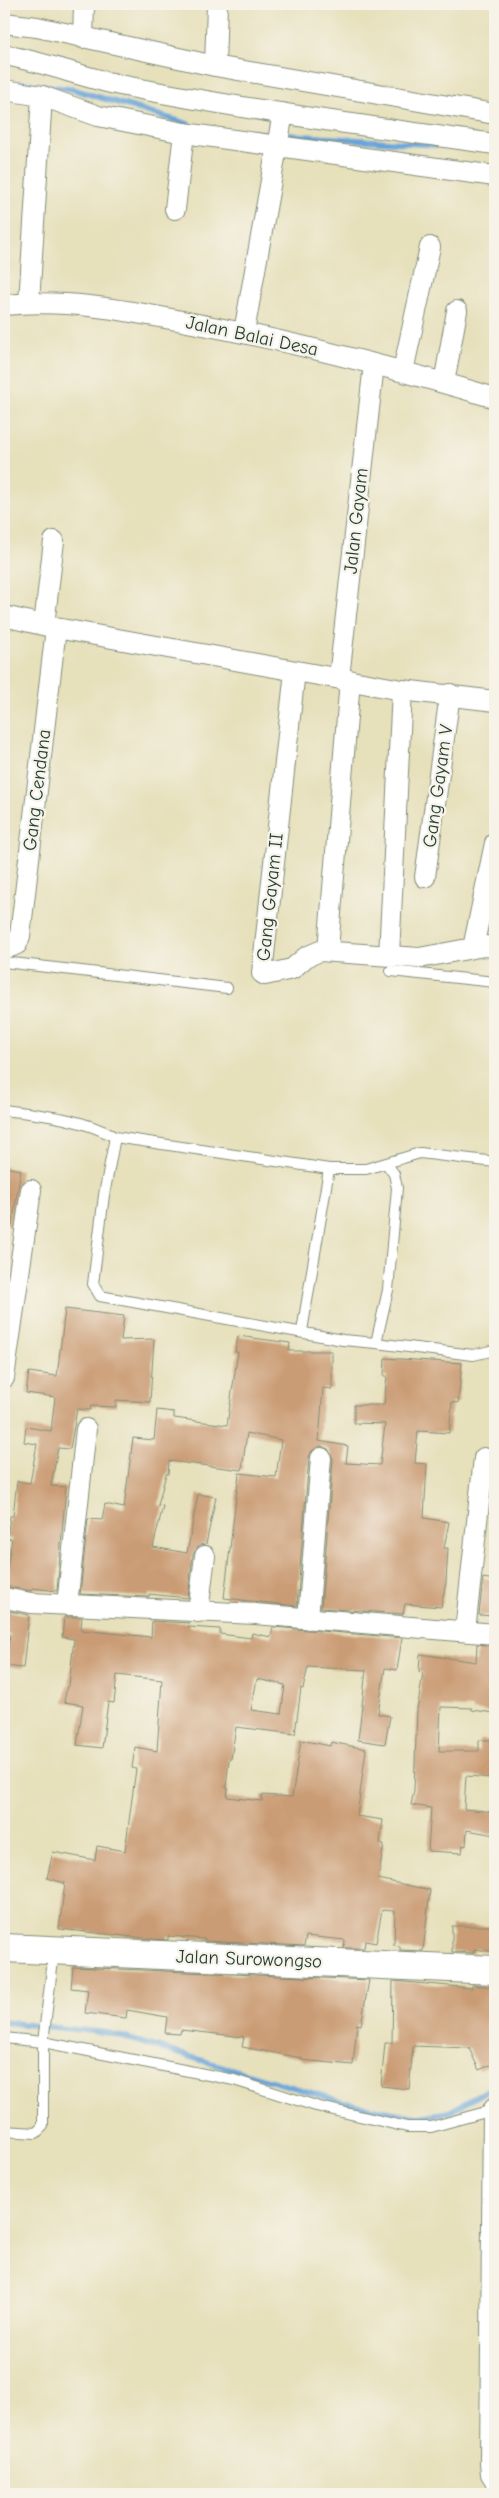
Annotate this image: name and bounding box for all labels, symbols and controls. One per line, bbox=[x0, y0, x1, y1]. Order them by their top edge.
street label: Jalan Balai Desa bbox=[184, 311, 320, 361]
street label: Jalan Gayam bbox=[339, 467, 373, 575]
street label: Gang Gayam V bbox=[418, 722, 458, 849]
street label: Gang Cendana bbox=[19, 728, 55, 852]
street label: Gang Gayam II bbox=[252, 832, 288, 962]
street label: Jalan Surowongso bbox=[176, 1945, 322, 1973]

